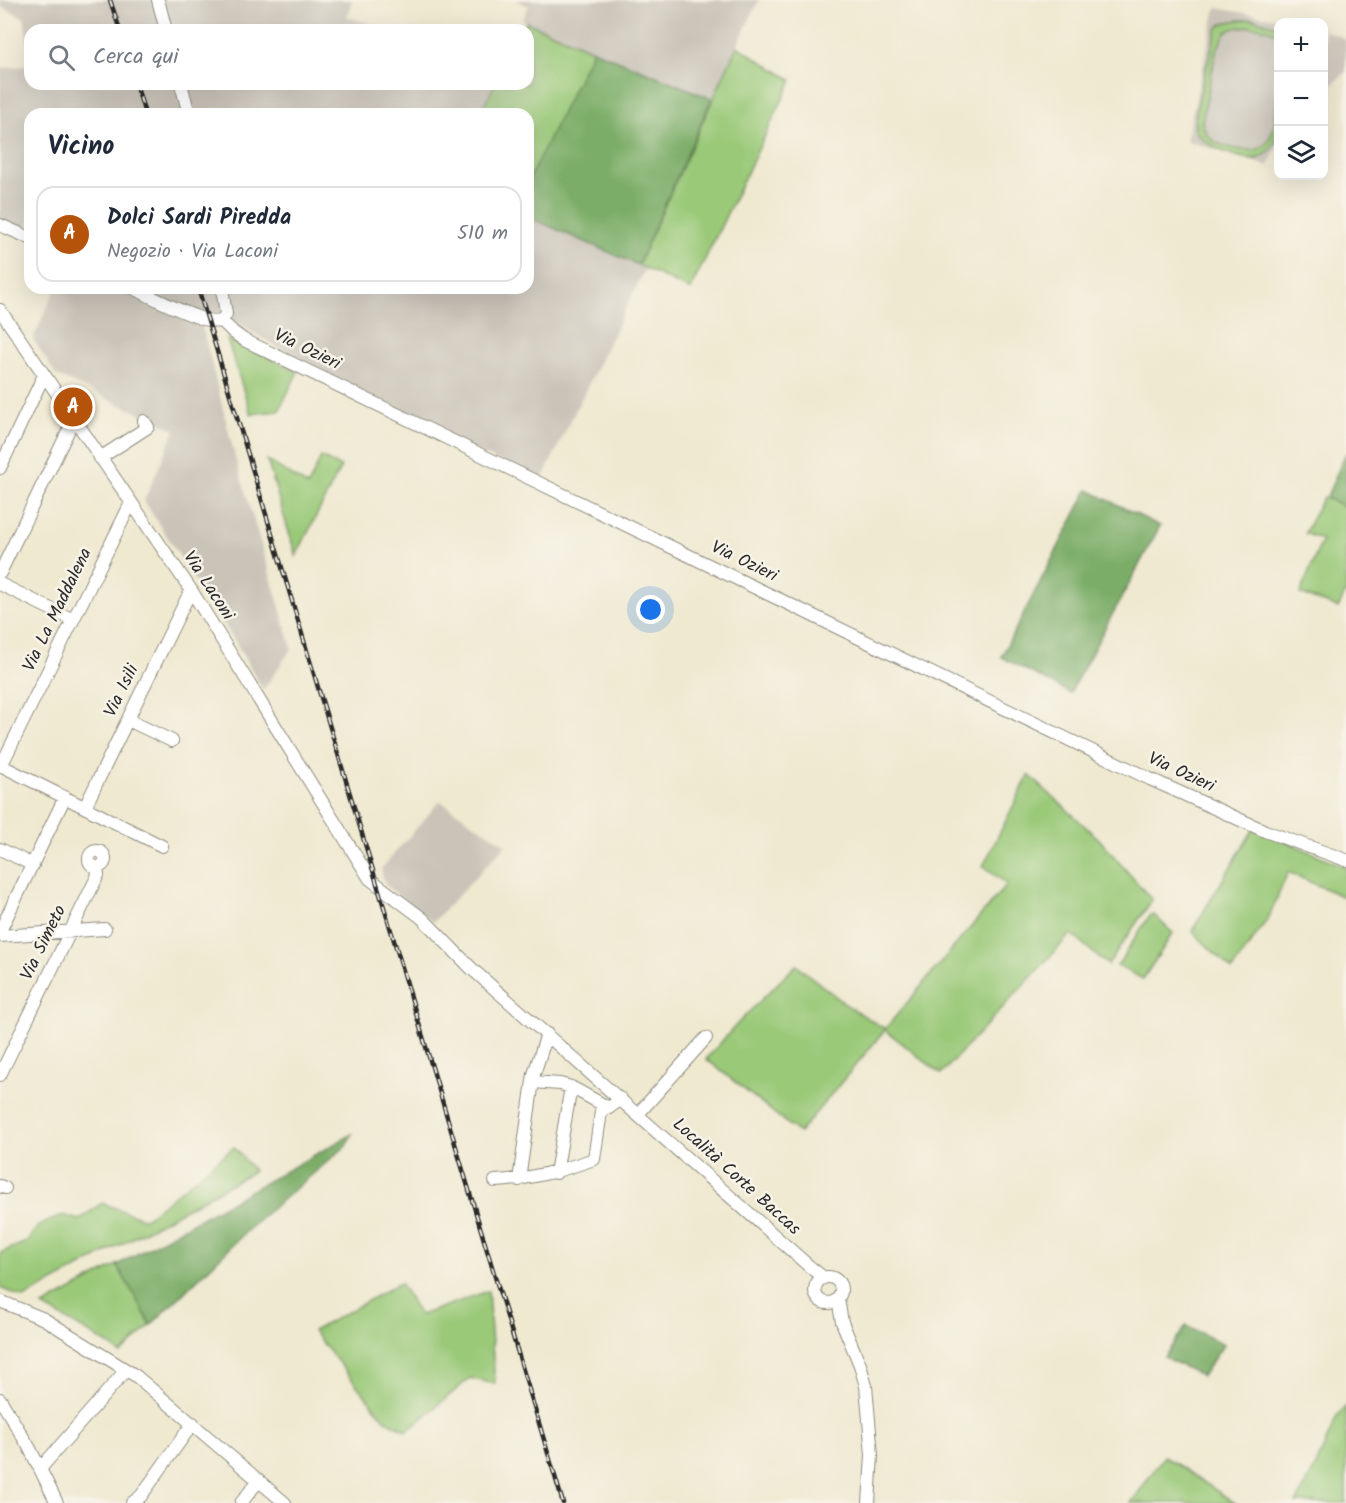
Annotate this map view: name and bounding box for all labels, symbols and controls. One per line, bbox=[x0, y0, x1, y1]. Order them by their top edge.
map controls bbox=[1274, 18, 1328, 180]
button: + bbox=[1274, 18, 1328, 72]
search box bbox=[24, 24, 534, 90]
text: Cerca qui bbox=[93, 40, 179, 75]
icon: search bbox=[45, 41, 78, 74]
button: − bbox=[1274, 72, 1328, 126]
text: Vicino bbox=[48, 126, 114, 168]
button: layers bbox=[1274, 126, 1328, 180]
text: Dolci Sardi Piredda bbox=[107, 201, 291, 236]
text: A bbox=[63, 218, 76, 250]
text: 510 m bbox=[457, 218, 508, 250]
text: Negozio · Via Laconi bbox=[107, 236, 278, 268]
street label: Via Ozieri bbox=[269, 321, 346, 379]
pin: A bbox=[54, 384, 92, 430]
street label: Via Ozieri bbox=[706, 533, 783, 591]
street label: Via La Maddalena bbox=[15, 543, 101, 677]
street label: Via Laconi bbox=[175, 545, 242, 627]
your location bbox=[636, 595, 665, 624]
street label: Via Isili bbox=[97, 659, 148, 722]
street label: Via Ozieri bbox=[1143, 745, 1220, 801]
street label: Via Simeto bbox=[13, 900, 75, 986]
street label: Località Corte Baccas bbox=[665, 1111, 807, 1243]

